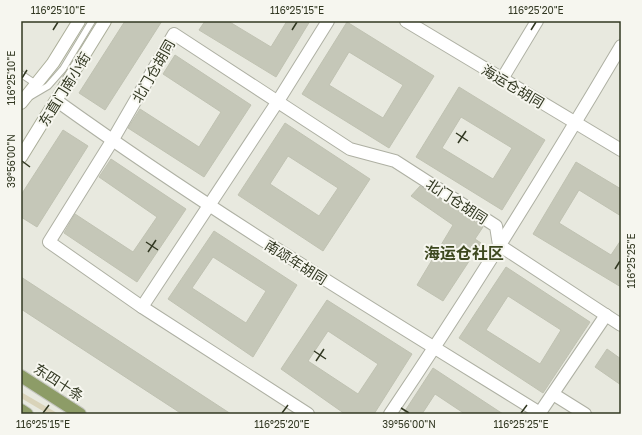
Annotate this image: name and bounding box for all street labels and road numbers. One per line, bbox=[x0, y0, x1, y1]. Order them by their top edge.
street label: 北门仓胡同 bbox=[128, 36, 178, 106]
street label: 东直门南小街 bbox=[35, 49, 93, 129]
street label: 海运仓胡同 bbox=[479, 61, 547, 111]
street label: 北门仓胡同 bbox=[423, 175, 491, 227]
street label: 南颂年胡同 bbox=[262, 236, 330, 288]
street label: 东四十条 bbox=[31, 360, 87, 404]

